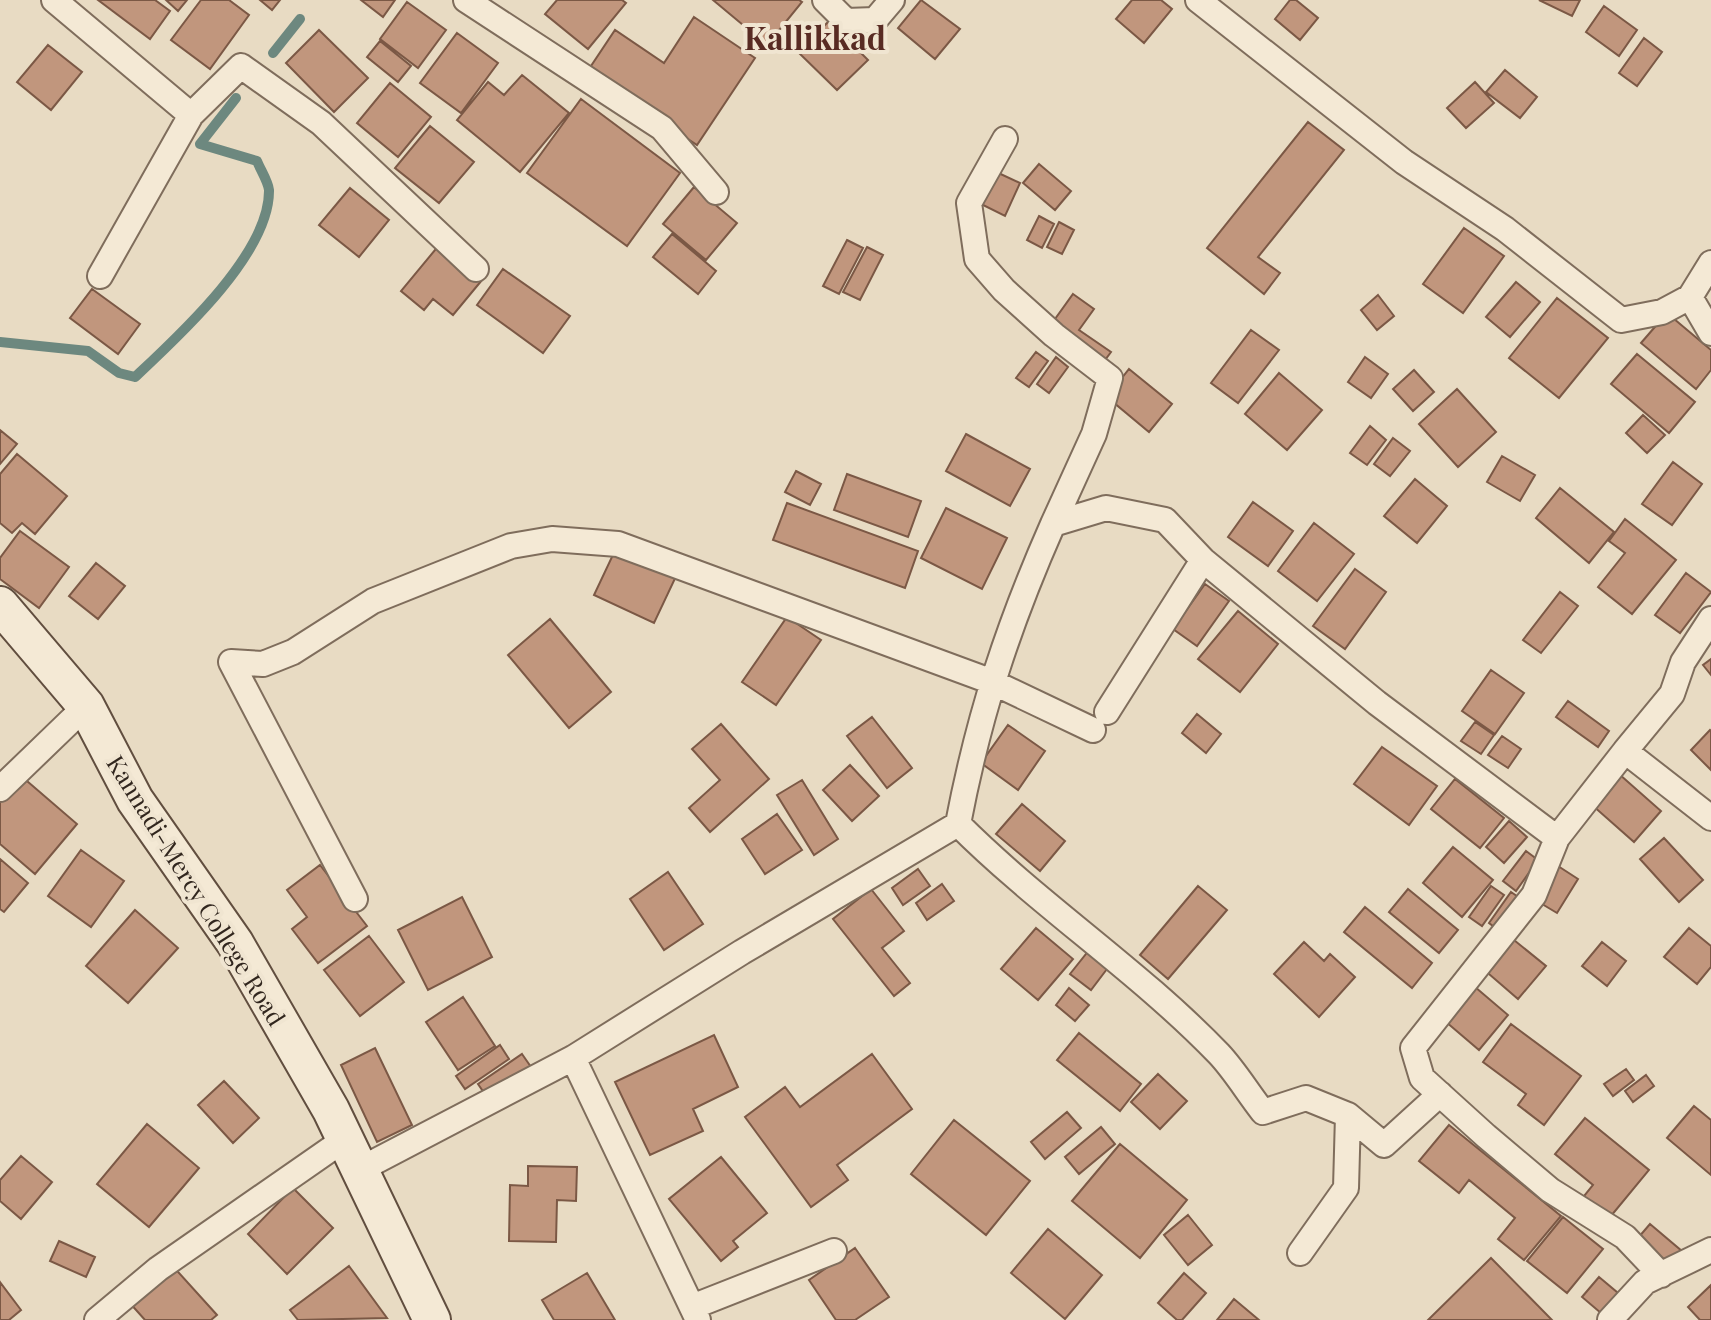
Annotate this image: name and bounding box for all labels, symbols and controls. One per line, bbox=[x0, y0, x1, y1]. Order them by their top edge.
district label: Kallikkad bbox=[744, 15, 886, 58]
street label: Kannadi-Mercy College Road bbox=[100, 749, 294, 1031]

